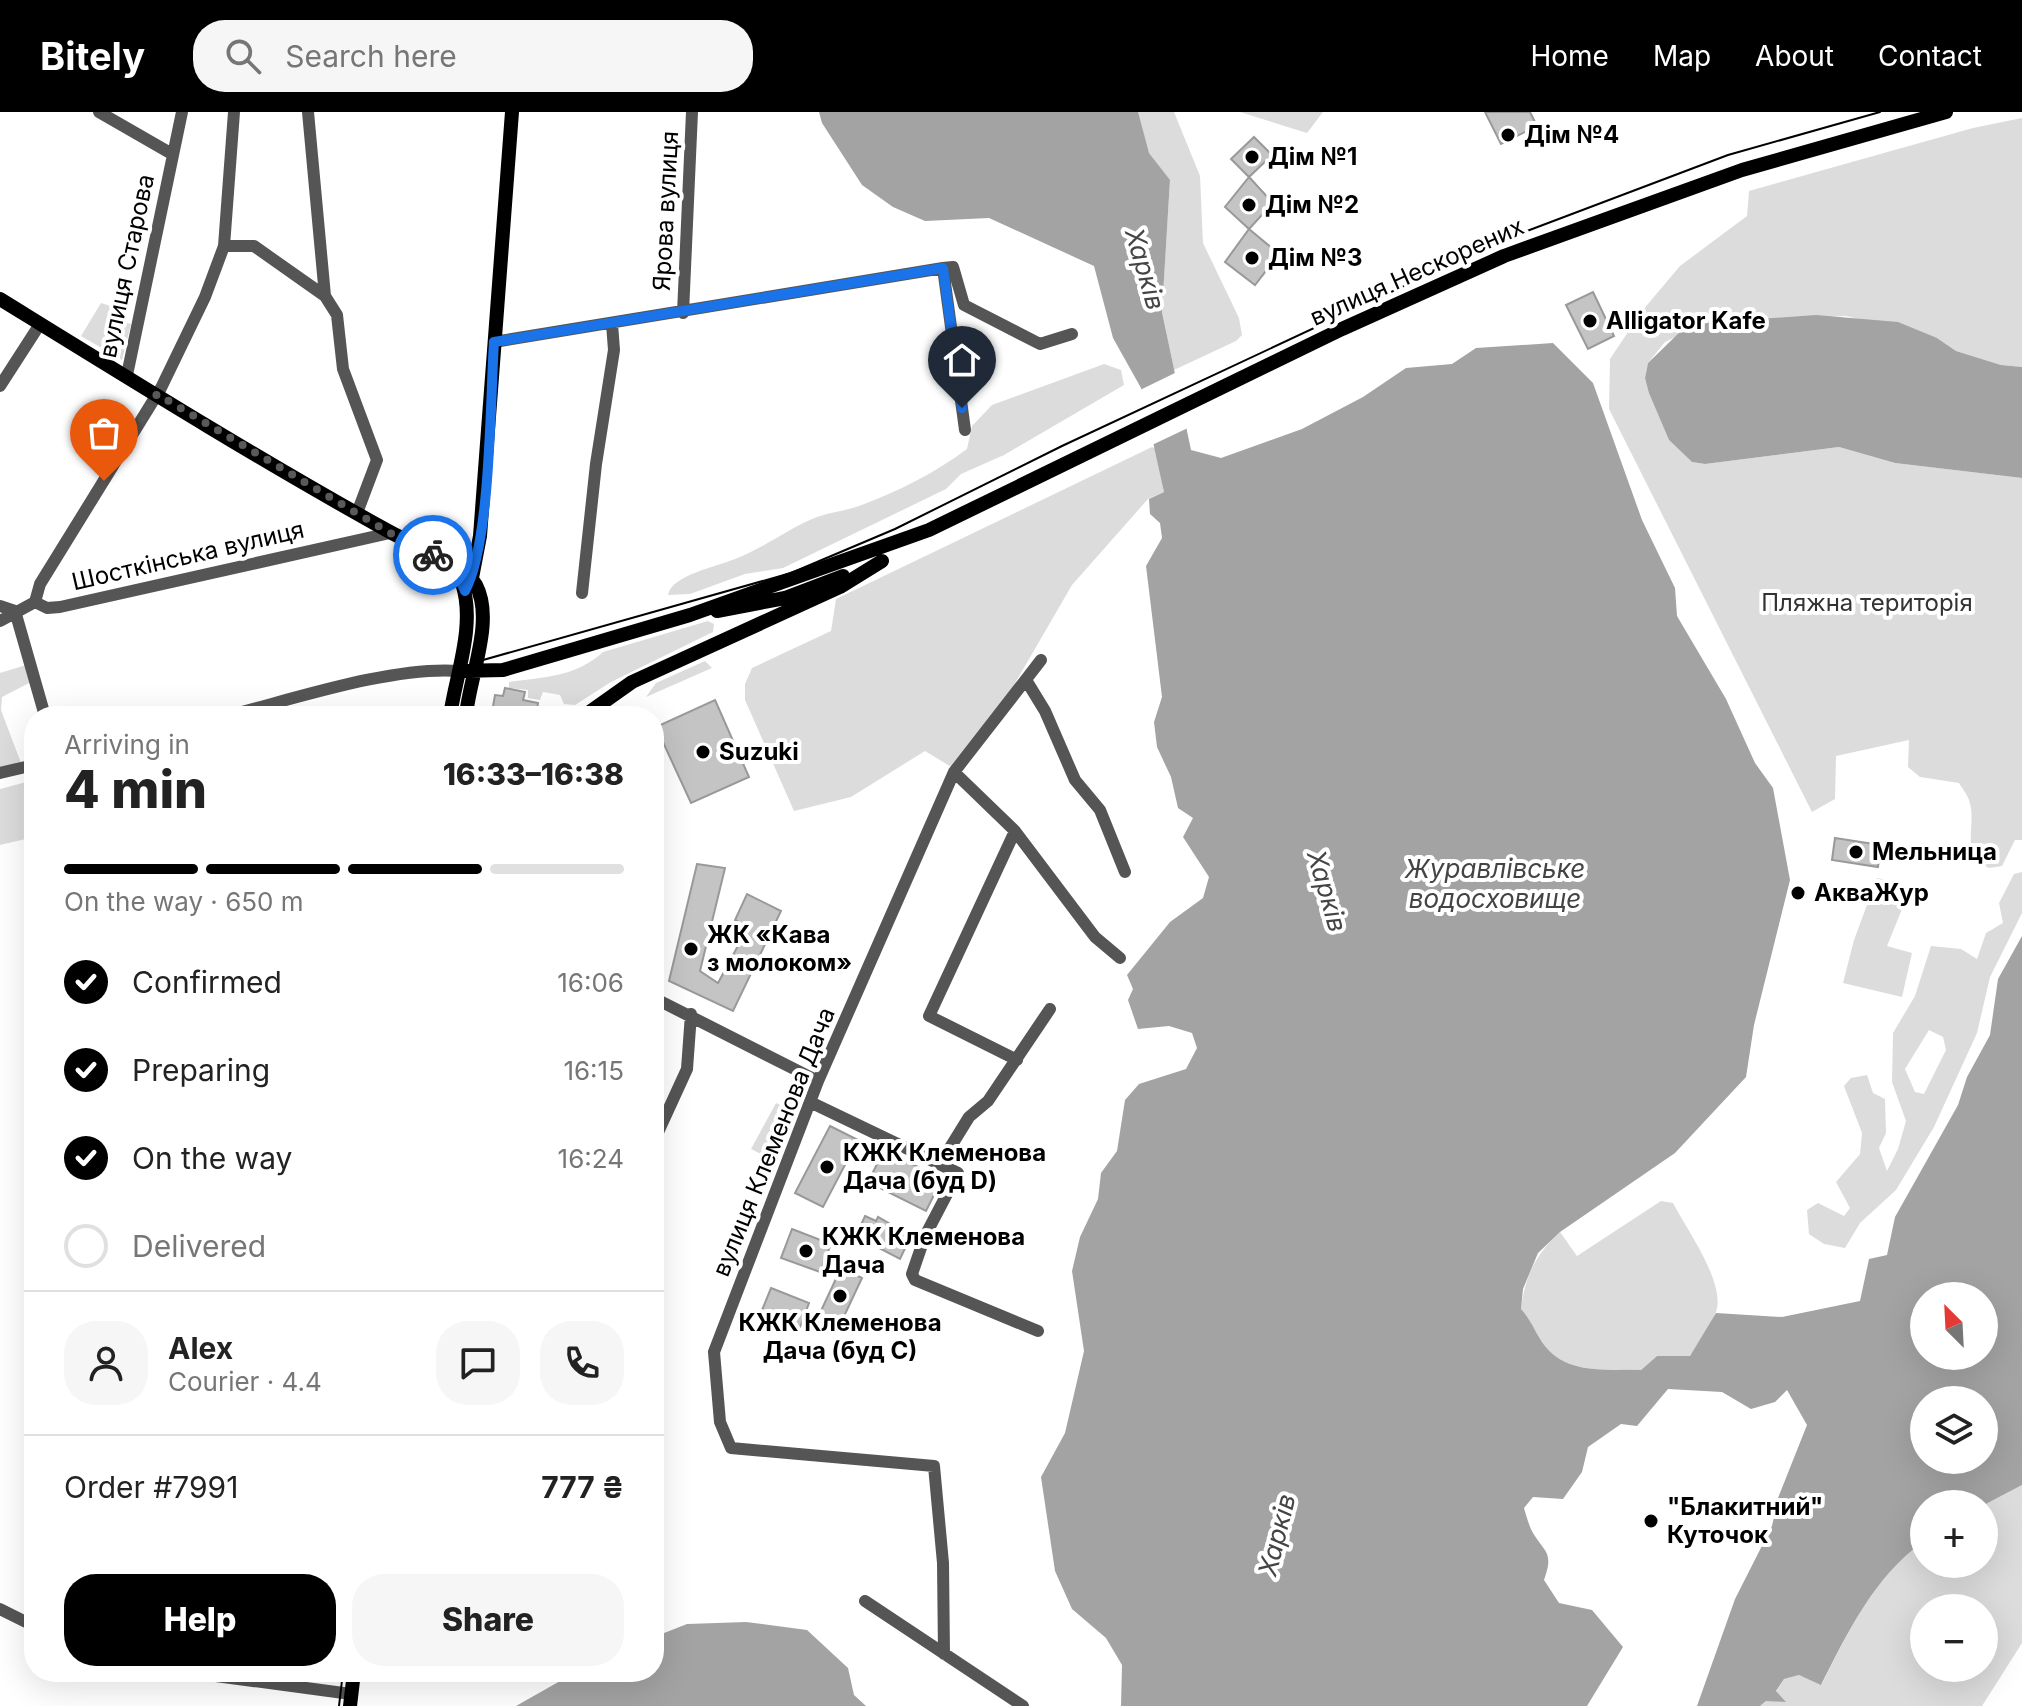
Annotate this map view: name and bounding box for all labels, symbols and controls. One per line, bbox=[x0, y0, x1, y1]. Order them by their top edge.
search box bbox=[193, 20, 753, 92]
text: Bitely bbox=[40, 33, 145, 79]
icon: search bbox=[221, 34, 265, 78]
text: Search here bbox=[285, 38, 457, 74]
text: Home bbox=[1530, 39, 1609, 73]
text: Map bbox=[1653, 39, 1711, 73]
text: About bbox=[1755, 39, 1834, 73]
text: Contact bbox=[1878, 39, 1982, 73]
place label: Дім №4 bbox=[1524, 120, 1619, 149]
marker: Дім №4 bbox=[1499, 126, 1517, 144]
street label: Ярова вулиця bbox=[647, 130, 684, 292]
place label: Дім №1 bbox=[1268, 142, 1357, 171]
marker: Дім №1 bbox=[1243, 148, 1261, 166]
street label: вулиця Старова bbox=[93, 172, 160, 360]
place label: Дім №2 bbox=[1265, 190, 1359, 219]
marker: Дім №2 bbox=[1240, 196, 1258, 214]
street label: вулиця Нескорених bbox=[1305, 211, 1528, 332]
water label: Харків bbox=[1119, 224, 1172, 313]
place label: Дім №3 bbox=[1268, 243, 1362, 272]
marker: Дім №3 bbox=[1243, 249, 1261, 267]
place label: Alligator Kafe bbox=[1606, 306, 1766, 335]
marker: Alligator Kafe bbox=[1581, 312, 1599, 330]
pin bbox=[928, 326, 996, 408]
icon: home bbox=[940, 338, 984, 382]
pin bbox=[70, 399, 138, 481]
icon: bag bbox=[82, 411, 126, 455]
street label: Шосткінська вулиця bbox=[69, 515, 307, 596]
courier bbox=[393, 515, 473, 595]
icon: bike bbox=[411, 533, 455, 577]
park label: Пляжна територія bbox=[1761, 588, 1973, 617]
text: Arriving in bbox=[64, 729, 190, 760]
place label: Suzuki bbox=[719, 737, 799, 766]
marker: Suzuki bbox=[694, 743, 712, 761]
text: 16:33–16:38 bbox=[443, 756, 624, 792]
text: 4 min bbox=[64, 758, 207, 821]
place label: Мельница bbox=[1872, 837, 1997, 866]
marker: Мельница bbox=[1847, 843, 1865, 861]
water label: Харків bbox=[1301, 846, 1354, 935]
water label: Журавлівське водосховище bbox=[1404, 853, 1585, 914]
place label: АкваЖур bbox=[1814, 878, 1929, 907]
marker: АкваЖур bbox=[1789, 884, 1807, 902]
text: On the way · 650 m bbox=[64, 886, 304, 917]
place label: ЖК «Кава з молоком» bbox=[707, 920, 852, 977]
marker: ЖК «Кава з молоком» bbox=[682, 940, 700, 958]
icon: check bbox=[64, 960, 108, 1004]
text: Confirmed bbox=[132, 964, 282, 1000]
text: 16:06 bbox=[557, 967, 624, 998]
street label: вулиця Клеменова Дача bbox=[706, 1003, 841, 1281]
icon: check bbox=[64, 1048, 108, 1092]
text: Preparing bbox=[132, 1052, 270, 1088]
text: 16:15 bbox=[563, 1055, 624, 1086]
icon: check bbox=[64, 1136, 108, 1180]
place label: КЖК Клеменова Дача (буд D) bbox=[843, 1138, 1046, 1195]
text: On the way bbox=[132, 1140, 292, 1176]
text: 16:24 bbox=[558, 1143, 624, 1174]
marker: КЖК Клеменова Дача (буд D) bbox=[818, 1158, 836, 1176]
place label: КЖК Клеменова Дача bbox=[822, 1222, 1025, 1279]
text: Delivered bbox=[132, 1228, 266, 1264]
marker: КЖК Клеменова Дача bbox=[797, 1242, 815, 1260]
north arrow bbox=[1910, 1282, 1998, 1370]
map controls bbox=[1910, 1282, 1998, 1682]
marker: КЖК Клеменова Дача (буд С) bbox=[831, 1287, 849, 1305]
place label: КЖК Клеменова Дача (буд С) bbox=[738, 1308, 942, 1365]
button: person bbox=[64, 1321, 148, 1405]
button: chat bbox=[436, 1321, 520, 1405]
button: phone bbox=[540, 1321, 624, 1405]
text: Alex bbox=[168, 1330, 233, 1366]
text: Courier · 4.4 bbox=[168, 1366, 322, 1397]
button: layers bbox=[1910, 1386, 1998, 1474]
text: Order #7991 bbox=[64, 1469, 238, 1505]
text: 777 ₴ bbox=[541, 1469, 624, 1505]
button: + bbox=[1910, 1490, 1998, 1578]
water label: Харків bbox=[1251, 1491, 1302, 1580]
place label: "Блакитний" Куточок bbox=[1667, 1492, 1823, 1549]
marker: "Блакитний" Куточок bbox=[1642, 1512, 1660, 1530]
button: Help bbox=[64, 1574, 336, 1666]
button: Share bbox=[352, 1574, 624, 1666]
button: − bbox=[1910, 1594, 1998, 1682]

